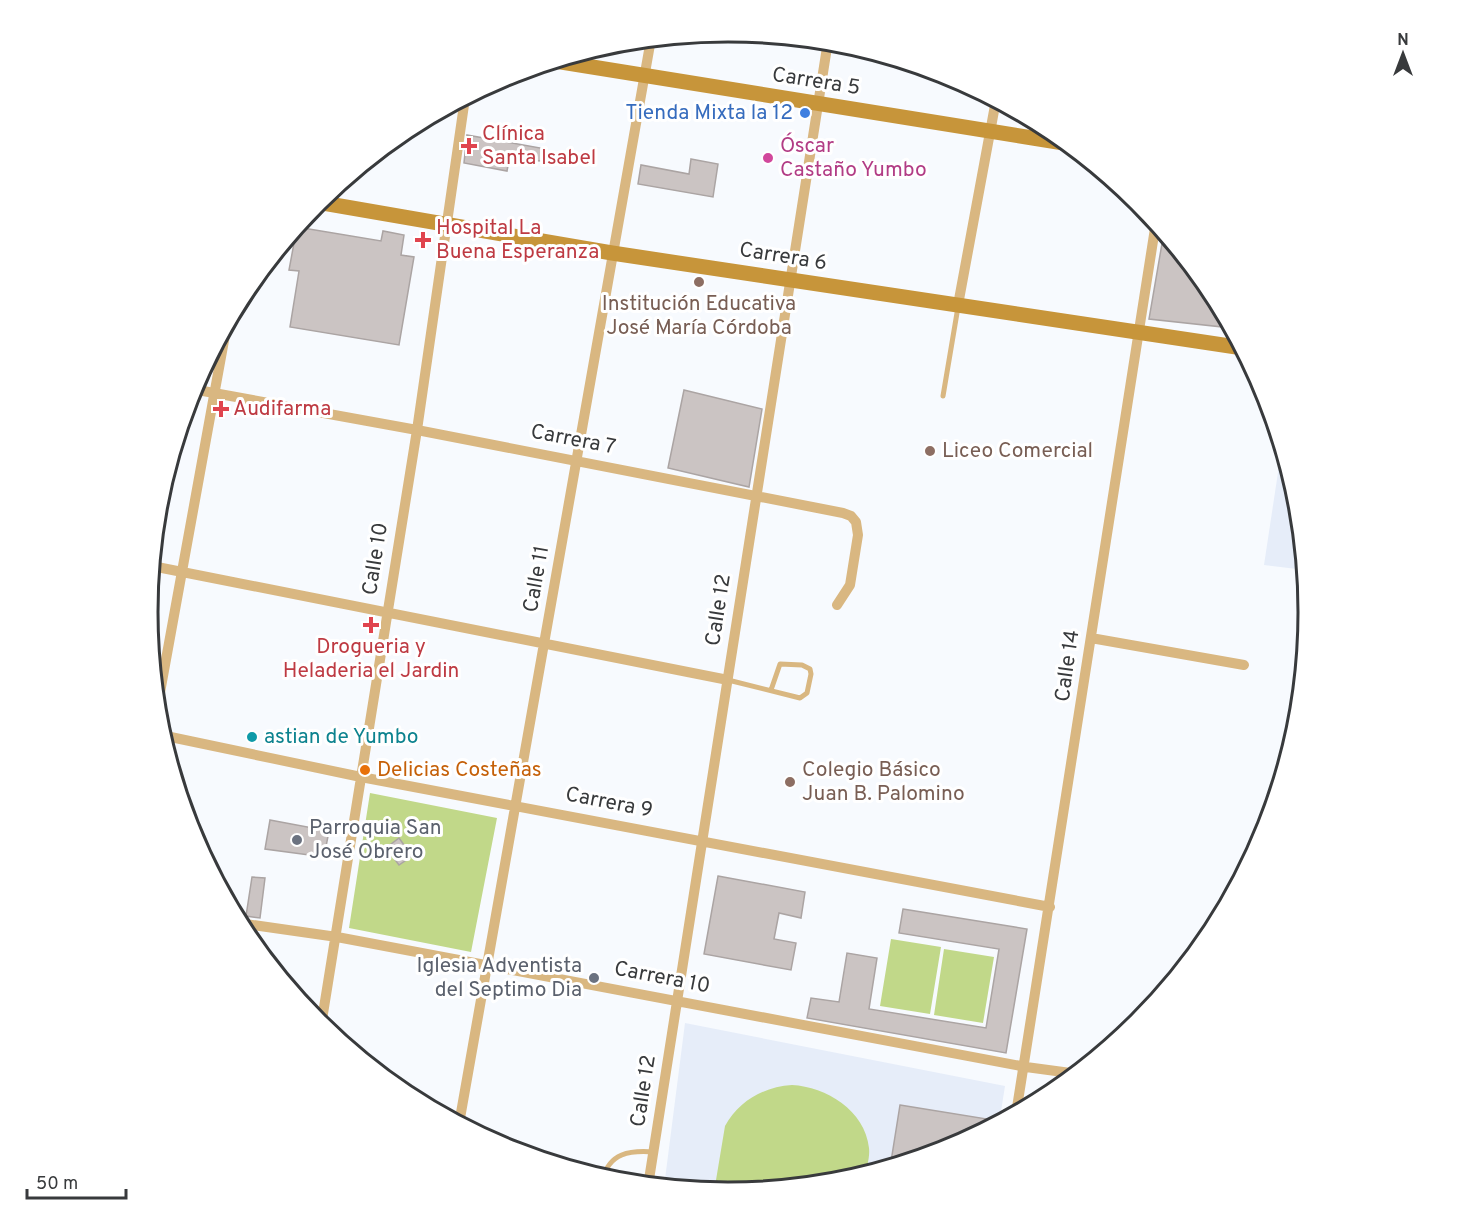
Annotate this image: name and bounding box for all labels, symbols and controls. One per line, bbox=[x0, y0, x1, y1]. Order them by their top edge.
north arrow bbox=[1373, 24, 1433, 84]
text: N bbox=[1397, 31, 1409, 51]
street label: Carrera 5 bbox=[770, 62, 862, 102]
place label: Tienda Mixta la 12 bbox=[625, 100, 793, 127]
marker: Tienda Mixta la 12 bbox=[798, 106, 812, 120]
place label: Clínica Santa Isabel bbox=[482, 121, 596, 172]
place label: Óscar Castaño Yumbo bbox=[780, 132, 927, 184]
marker: Clínica Santa Isabel bbox=[460, 137, 478, 155]
marker: Óscar Castaño Yumbo bbox=[761, 151, 775, 165]
place label: Hospital La Buena Esperanza bbox=[436, 215, 599, 266]
marker: Hospital La Buena Esperanza bbox=[414, 231, 432, 249]
street label: Carrera 6 bbox=[737, 237, 829, 277]
marker: Institución Educativa José María Córdoba bbox=[692, 275, 706, 289]
place label: Institución Educativa José María Córdoba bbox=[602, 291, 796, 342]
place label: Audifarma bbox=[233, 396, 331, 423]
marker: Audifarma bbox=[214, 402, 228, 416]
street label: Carrera 7 bbox=[528, 419, 618, 461]
place label: Liceo Comercial bbox=[942, 438, 1093, 465]
marker: Liceo Comercial bbox=[923, 444, 937, 458]
street label: Calle 10 bbox=[357, 521, 395, 597]
street label: Calle 11 bbox=[518, 543, 556, 615]
street label: Calle 12 bbox=[700, 572, 738, 648]
marker: Drogueria y Heladeria el Jardin bbox=[364, 618, 378, 632]
street label: Calle 14 bbox=[1050, 628, 1086, 704]
place label: Drogueria y Heladeria el Jardin bbox=[283, 634, 459, 685]
place label: astian de Yumbo bbox=[264, 724, 419, 751]
marker: astian de Yumbo bbox=[245, 730, 259, 744]
place label: Delicias Costeñas bbox=[377, 757, 542, 784]
place label: Colegio Básico Juan B. Palomino bbox=[802, 757, 965, 808]
marker: Delicias Costeñas bbox=[358, 763, 372, 777]
marker: Colegio Básico Juan B. Palomino bbox=[783, 775, 797, 789]
street label: Carrera 9 bbox=[563, 781, 655, 825]
place label: Parroquia San José Obrero bbox=[309, 815, 442, 866]
marker: Parroquia San José Obrero bbox=[290, 833, 304, 847]
place label: Iglesia Adventista del Septimo Dia bbox=[416, 953, 582, 1004]
street label: Carrera 10 bbox=[612, 955, 712, 1001]
marker: Iglesia Adventista del Septimo Dia bbox=[587, 971, 601, 985]
street label: Calle 12 bbox=[625, 1053, 663, 1129]
scale bar bbox=[27, 1162, 126, 1200]
text: 50 m bbox=[36, 1173, 78, 1196]

